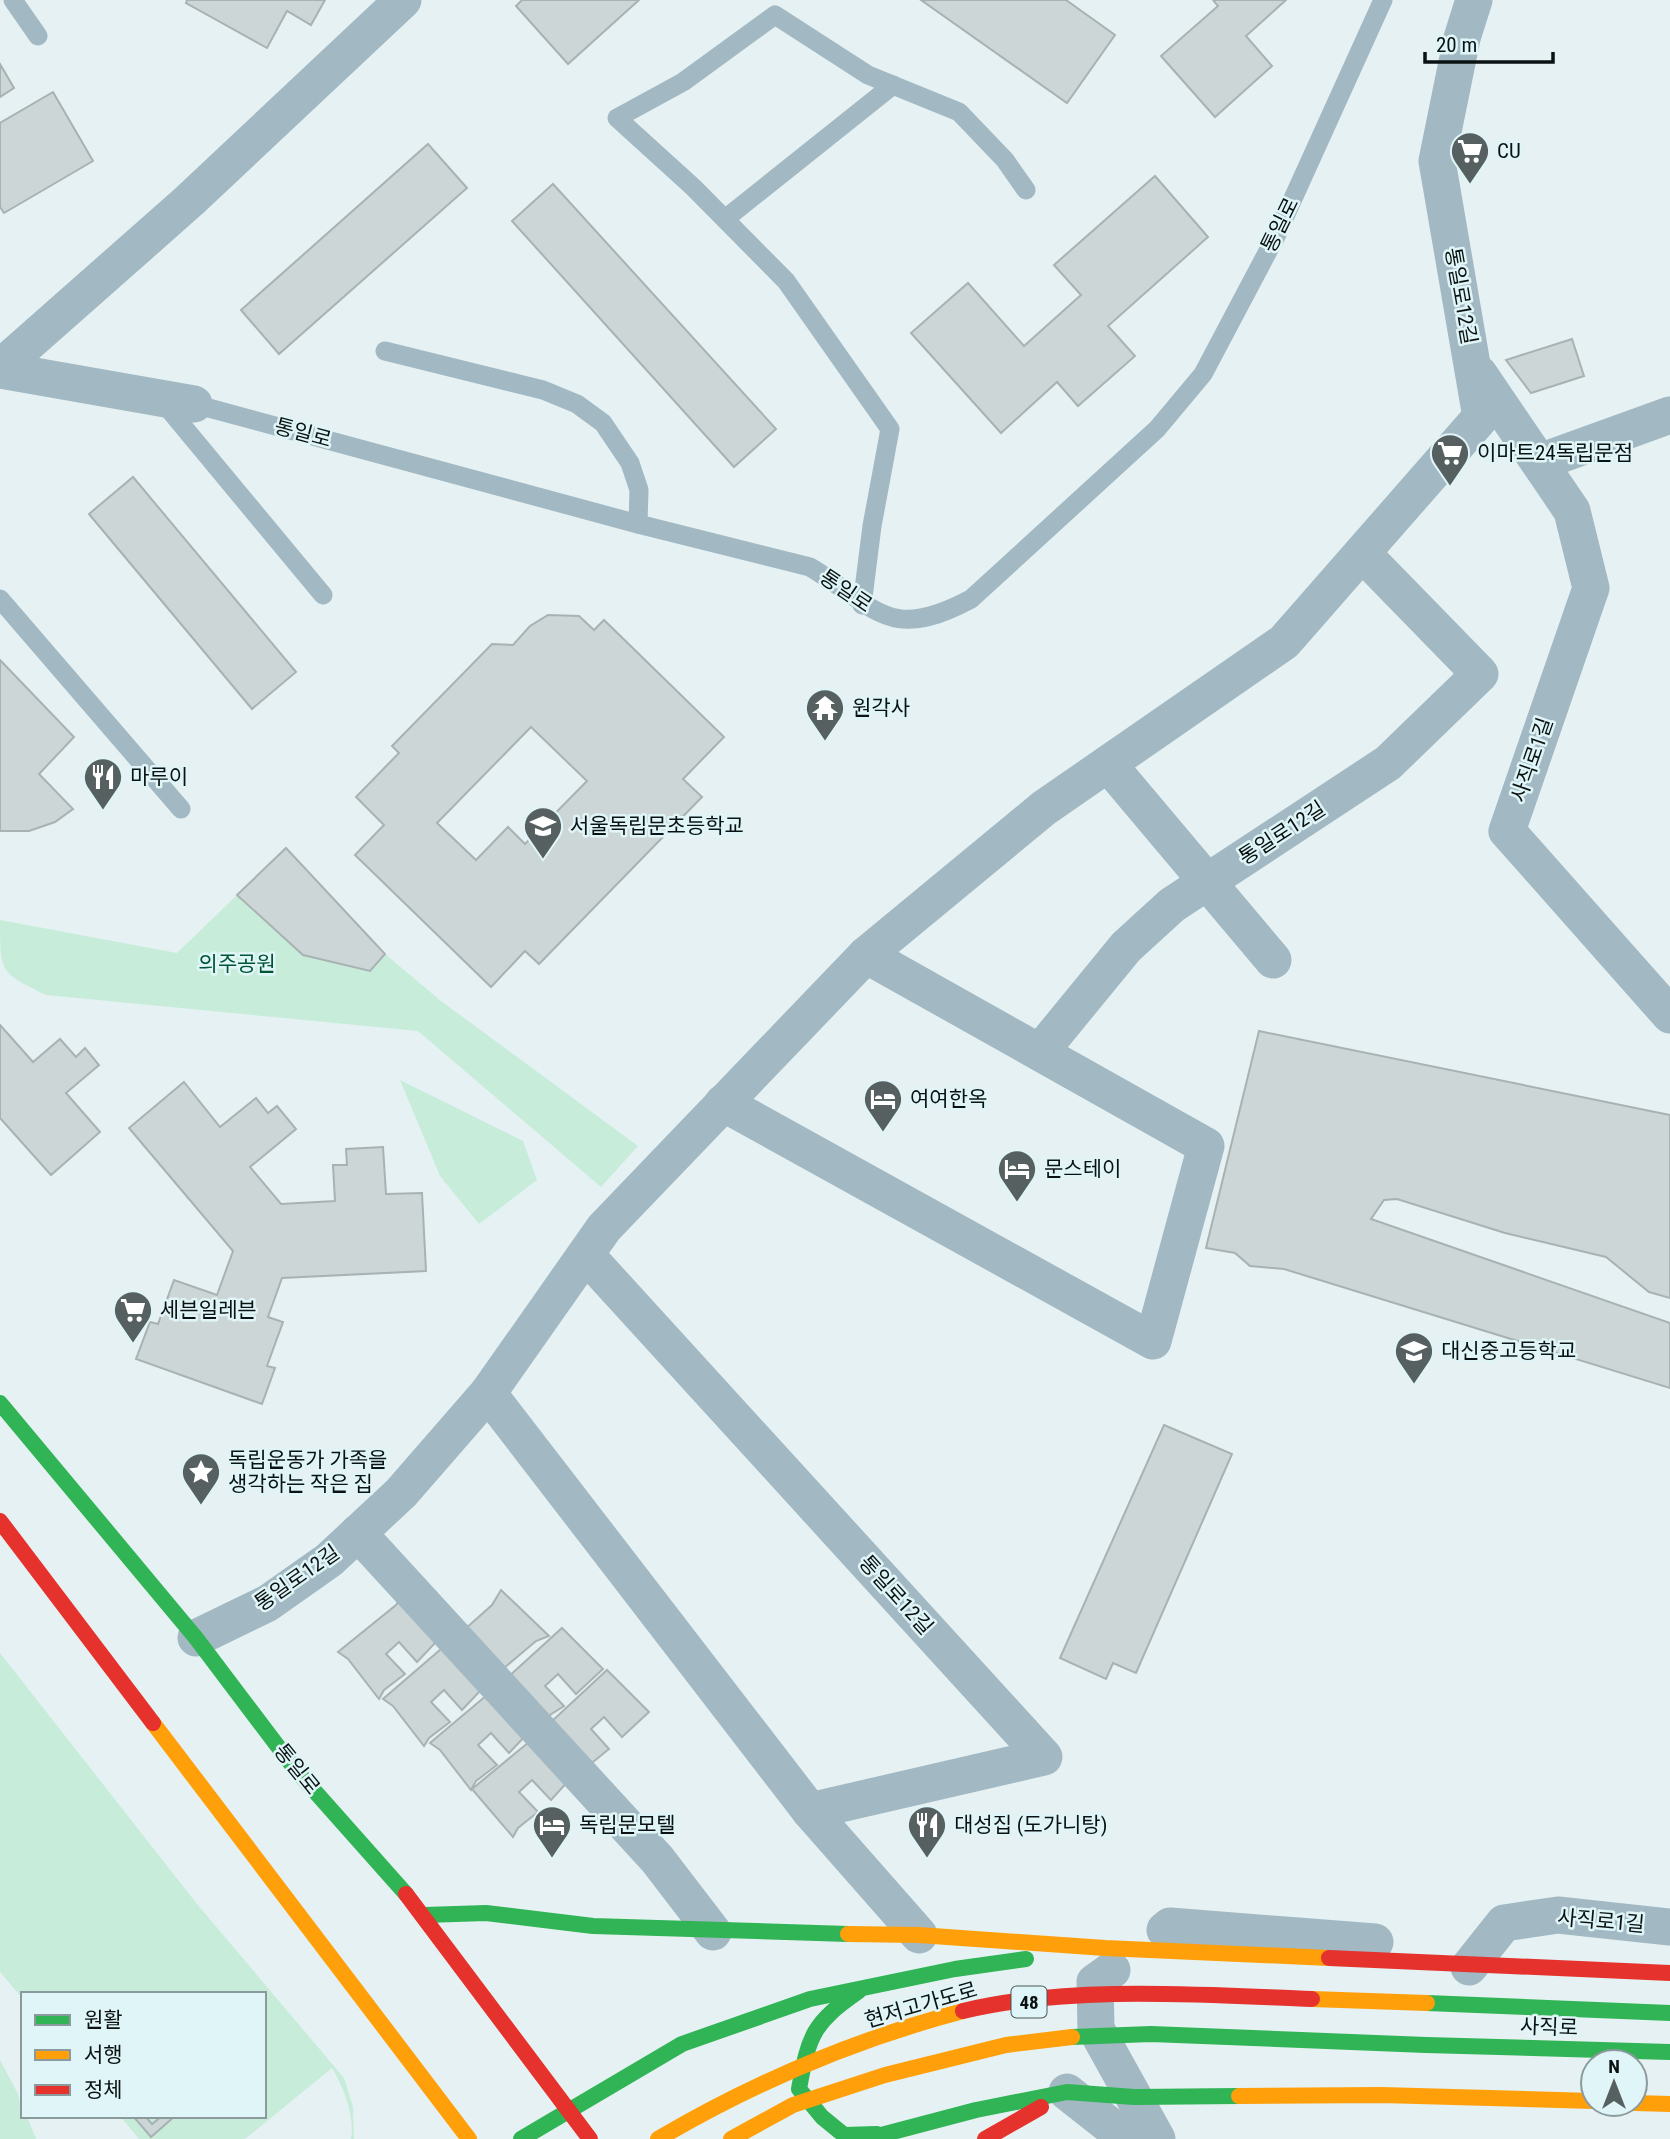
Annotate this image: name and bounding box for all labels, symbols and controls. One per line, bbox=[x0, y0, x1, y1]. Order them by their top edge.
scale bar bbox=[1425, 21, 1553, 65]
text: 20 m bbox=[1436, 33, 1477, 57]
supermarket icon: CU bbox=[1449, 130, 1491, 185]
place label: CU bbox=[1497, 139, 1521, 163]
street label: 통일로 bbox=[1257, 194, 1303, 256]
street label: 통일로12길 bbox=[1441, 246, 1481, 346]
street label: 통일로 bbox=[272, 414, 334, 452]
supermarket icon: 이마트24독립문점 bbox=[1429, 432, 1471, 487]
place label: 이마트24독립문점 bbox=[1477, 441, 1633, 465]
street label: 통일로 bbox=[815, 565, 877, 617]
temple icon: 원각사 bbox=[804, 687, 846, 742]
place label: 원각사 bbox=[852, 696, 910, 720]
street label: 사직로1길 bbox=[1506, 715, 1558, 805]
restaurant icon: 마루이 bbox=[82, 756, 124, 811]
place label: 마루이 bbox=[130, 765, 188, 789]
street label: 통일로12길 bbox=[1234, 796, 1330, 870]
school or university icon: 서울독립문초등학교 bbox=[522, 805, 564, 860]
place label: 서울독립문초등학교 bbox=[570, 814, 744, 838]
park label: 의주공원 bbox=[198, 952, 276, 976]
hotel icon: 여여한옥 bbox=[862, 1078, 904, 1133]
place label: 여여한옥 bbox=[910, 1087, 987, 1111]
hotel icon: 문스테이 bbox=[996, 1148, 1038, 1203]
place label: 문스테이 bbox=[1044, 1157, 1121, 1181]
supermarket icon: 세븐일레븐 bbox=[112, 1289, 154, 1344]
place label: 세븐일레븐 bbox=[160, 1298, 257, 1322]
school or university icon: 대신중고등학교 bbox=[1393, 1330, 1435, 1385]
place label: 대신중고등학교 bbox=[1441, 1339, 1576, 1363]
place label: 독립운동가 가족을 생각하는 작은 집 bbox=[228, 1448, 387, 1496]
place icon: 독립운동가 가족을 생각하는 작은 집 bbox=[180, 1451, 222, 1506]
street label: 통일로12길 bbox=[250, 1540, 344, 1616]
street label: 통일로12길 bbox=[854, 1551, 938, 1639]
street label: 통일로 bbox=[269, 1739, 325, 1799]
hotel icon: 독립문모텔 bbox=[531, 1804, 573, 1859]
restaurant icon: 대성집 (도가니탕) bbox=[906, 1804, 948, 1859]
place label: 독립문모텔 bbox=[579, 1813, 676, 1837]
place label: 대성집 (도가니탕) bbox=[954, 1813, 1107, 1837]
street label: 사직로1길 bbox=[1556, 1905, 1646, 1937]
street label: 현저고가도로 bbox=[862, 1977, 980, 2033]
road number: 48 bbox=[1012, 1986, 1046, 2018]
legend bbox=[21, 1992, 266, 2118]
text: 원활 bbox=[84, 2008, 123, 2032]
street label: 사직로 bbox=[1520, 2014, 1578, 2040]
text: 서행 bbox=[84, 2043, 123, 2067]
north arrow bbox=[1579, 2048, 1649, 2118]
text: N bbox=[1608, 2055, 1620, 2078]
text: 정체 bbox=[84, 2078, 123, 2102]

